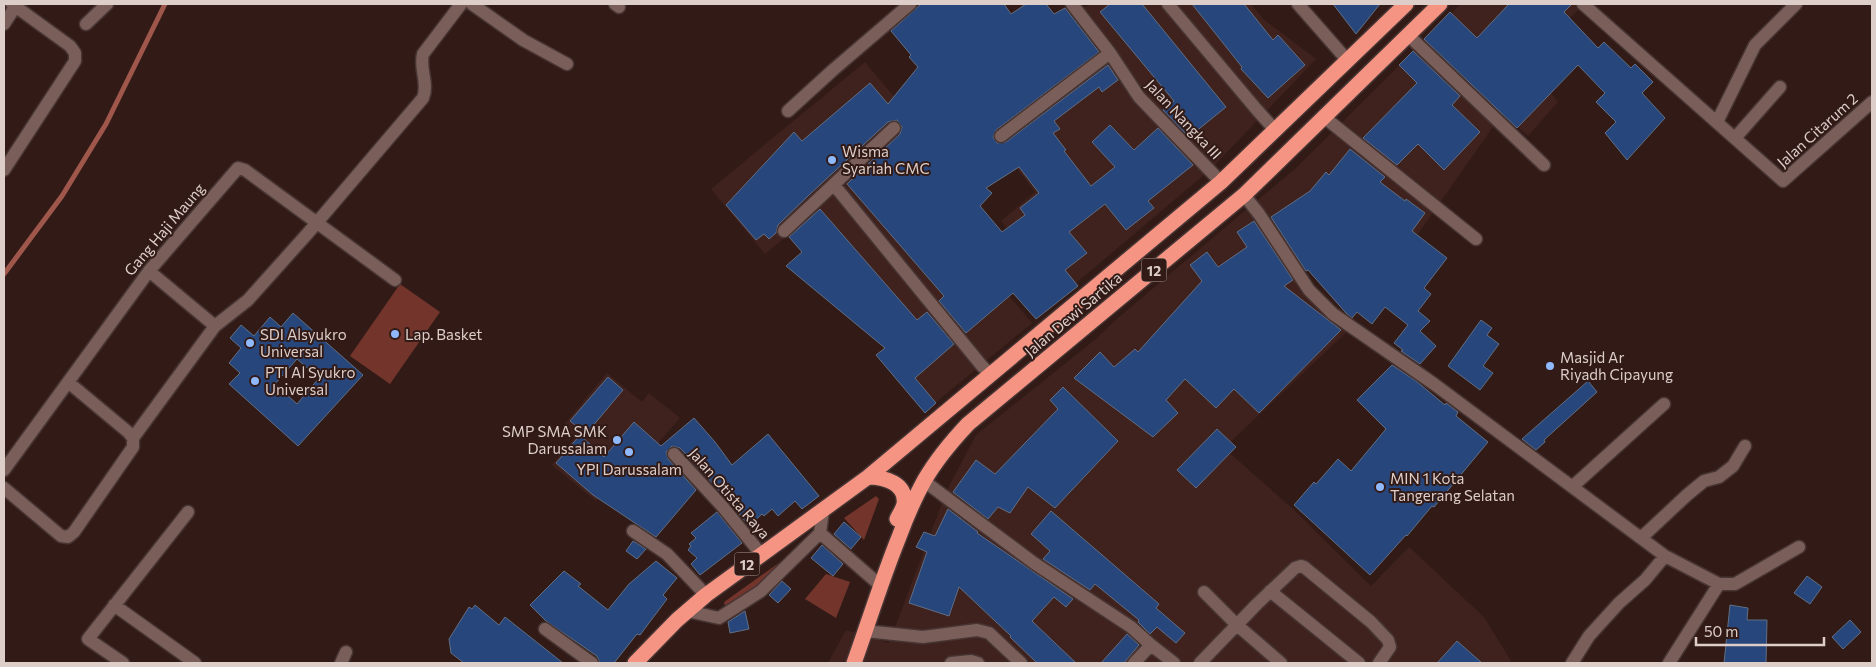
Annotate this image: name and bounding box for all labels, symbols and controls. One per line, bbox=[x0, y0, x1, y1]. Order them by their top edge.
street label: Jalan Nangka III bbox=[1142, 75, 1226, 163]
street label: Jalan Citarum 2 bbox=[1773, 89, 1861, 171]
place label: Wisma Syariah CMC bbox=[842, 142, 930, 177]
marker: Wisma Syariah CMC bbox=[826, 154, 838, 166]
street label: Gang Haji Maung bbox=[120, 179, 208, 279]
road number: 12 bbox=[1142, 258, 1166, 282]
street label: Jalan Dewi Sartika bbox=[1021, 268, 1125, 360]
place label: SDI Alsyukro Universal bbox=[260, 325, 347, 360]
place label: Lap. Basket bbox=[405, 325, 482, 343]
marker: Lap. Basket bbox=[389, 328, 401, 340]
marker: SDI Alsyukro Universal bbox=[244, 337, 256, 349]
place label: Masjid Ar Riyadh Cipayung bbox=[1560, 348, 1673, 383]
marker: Masjid Ar Riyadh Cipayung bbox=[1544, 360, 1556, 372]
place label: PTI Al Syukro Universal bbox=[265, 363, 356, 398]
marker: PTI Al Syukro Universal bbox=[249, 375, 261, 387]
place label: SMP SMA SMK Darussalam bbox=[502, 422, 607, 457]
marker: SMP SMA SMK Darussalam bbox=[611, 434, 623, 446]
street label: Jalan Otista Raya bbox=[686, 444, 774, 542]
marker: YPI Darussalam bbox=[623, 446, 635, 458]
place label: YPI Darussalam bbox=[576, 460, 682, 478]
place label: MIN 1 Kota Tangerang Selatan bbox=[1390, 469, 1515, 504]
marker: MIN 1 Kota Tangerang Selatan bbox=[1374, 481, 1386, 493]
road number: 12 bbox=[734, 552, 760, 576]
scale bar bbox=[1696, 614, 1824, 646]
text: 50 m bbox=[1704, 622, 1738, 640]

